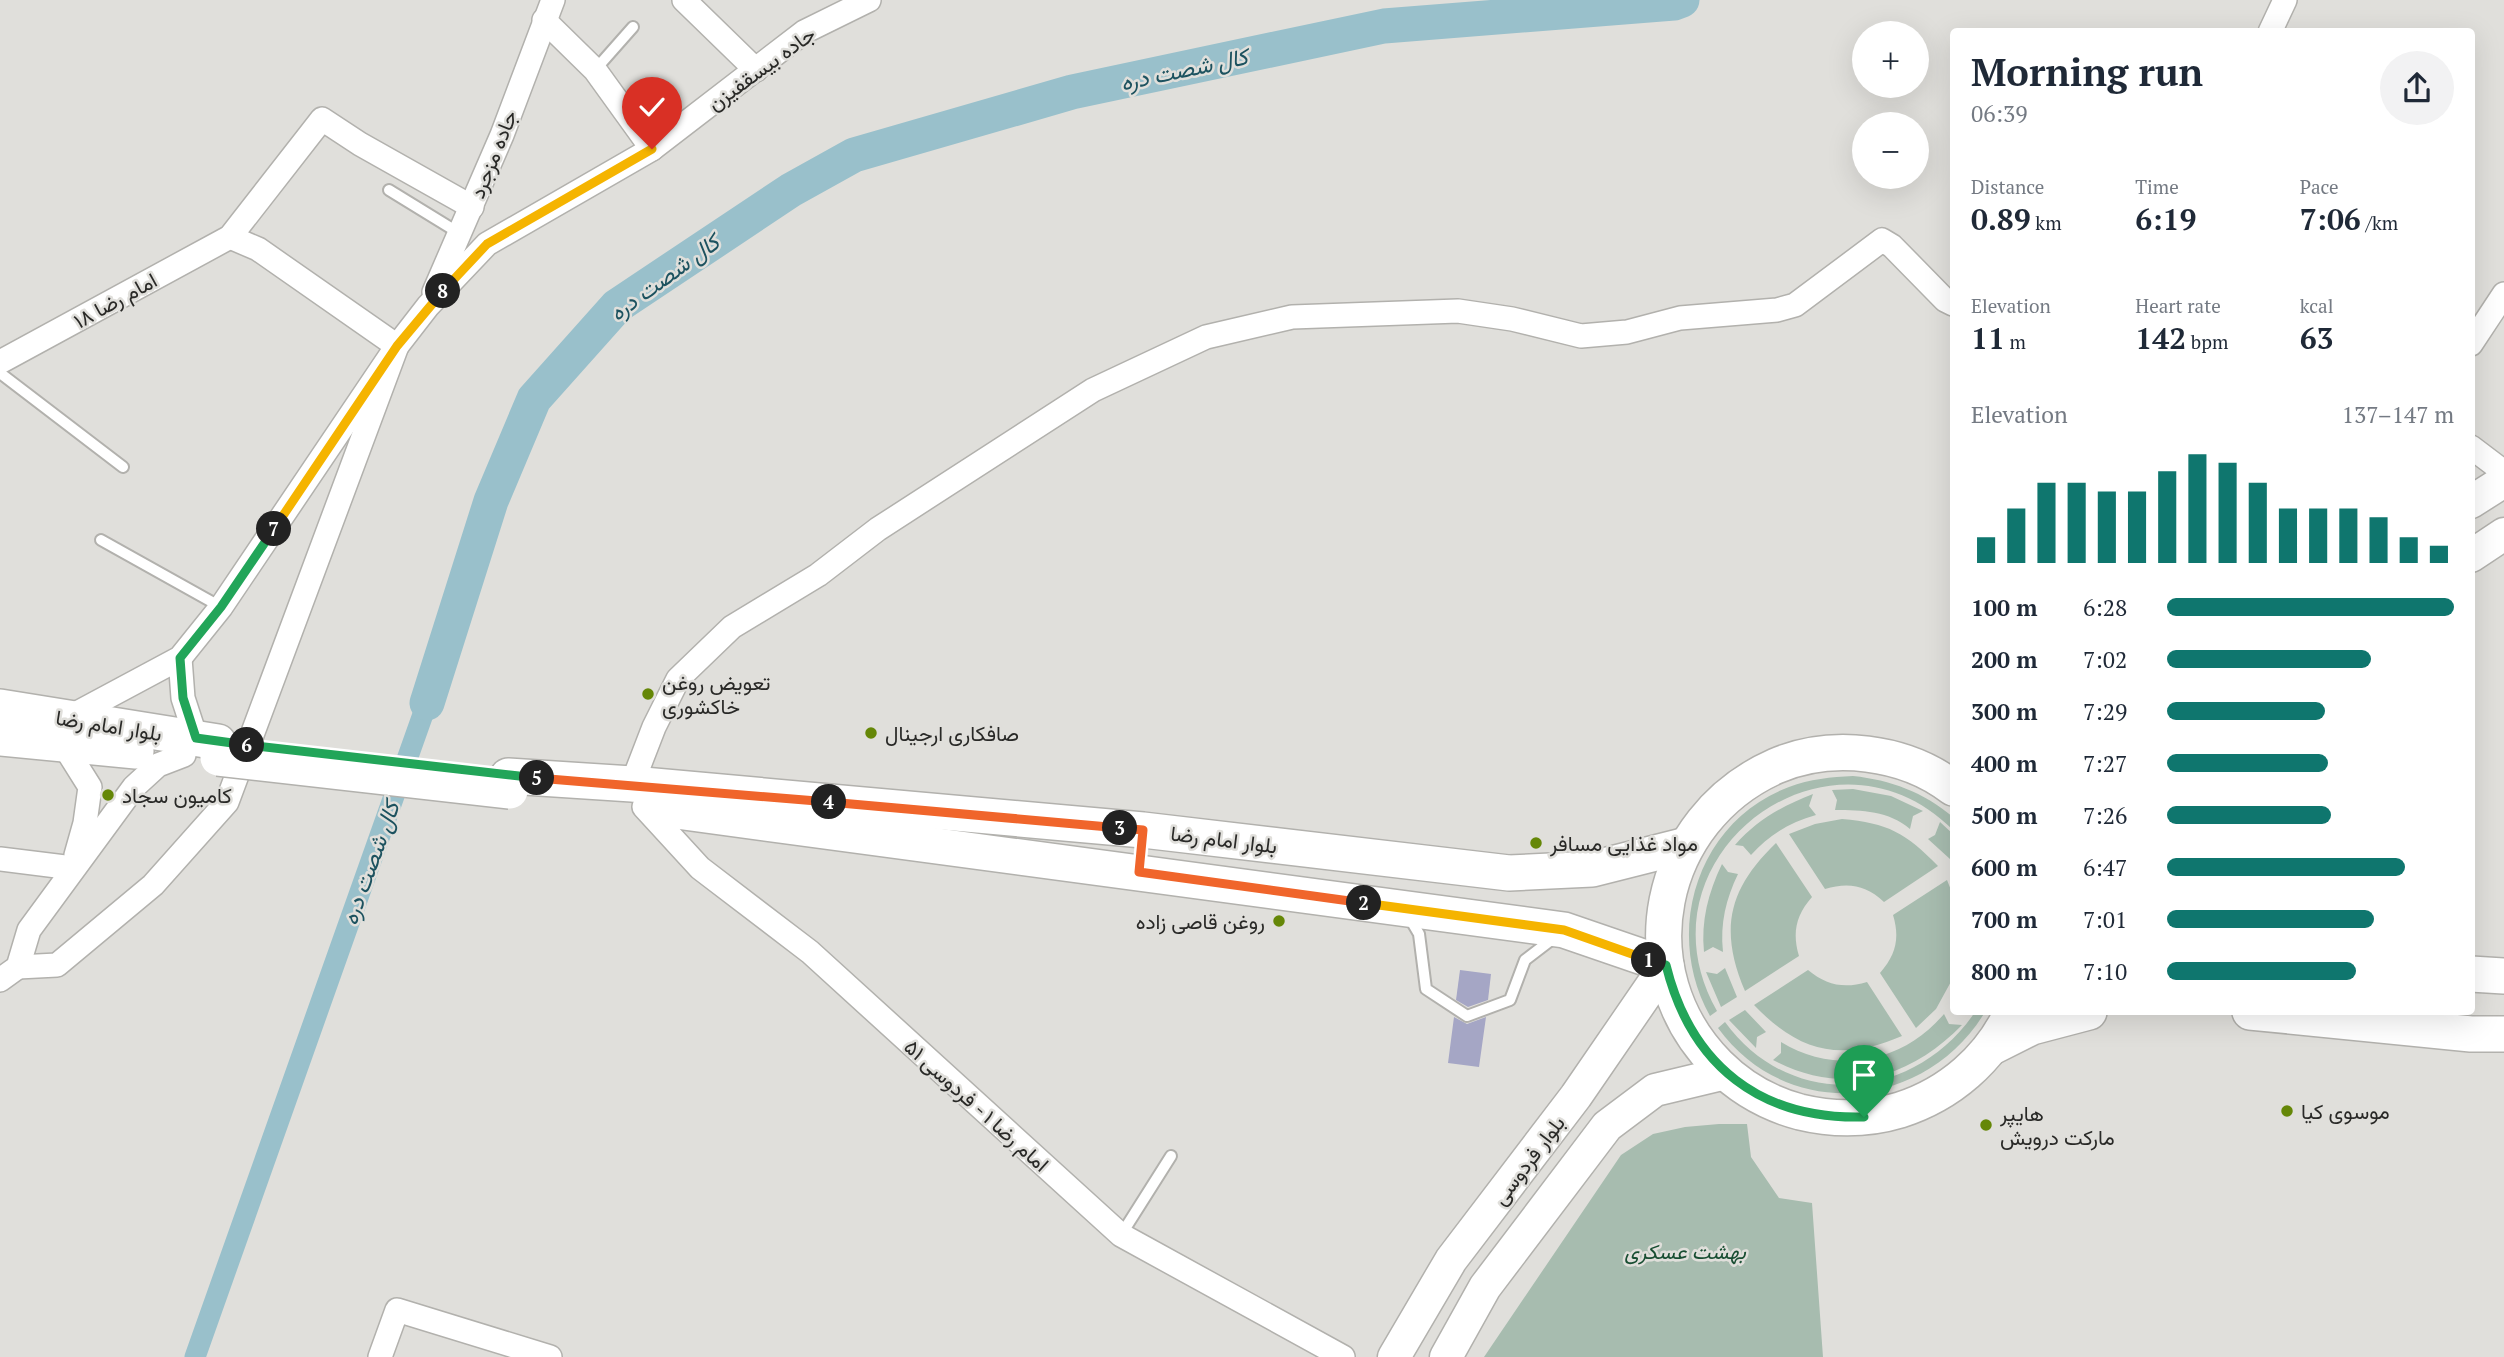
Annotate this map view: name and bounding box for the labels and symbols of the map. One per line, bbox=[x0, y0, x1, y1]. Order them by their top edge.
street label: جاده بیسقفیزن bbox=[701, 19, 821, 117]
water label: کال شصت دره bbox=[1118, 40, 1254, 98]
pin bbox=[622, 77, 682, 149]
street label: جاده مزجرد bbox=[463, 106, 523, 202]
water label: کال شصت دره bbox=[603, 224, 728, 328]
street label: امام رضا ۱۸ bbox=[68, 266, 162, 335]
pin: 8 bbox=[426, 274, 460, 308]
pin: 7 bbox=[256, 512, 292, 546]
place label: تعویض روغن خاکشوری bbox=[662, 668, 770, 720]
marker: تعویض روغن خاکشوری bbox=[640, 686, 656, 702]
street label: بلوار امام رضا bbox=[54, 703, 164, 748]
place label: صافکاری ارجینال bbox=[885, 719, 1019, 747]
marker: صافکاری ارجینال bbox=[863, 725, 879, 741]
pin: 6 bbox=[230, 728, 264, 762]
pin: 5 bbox=[520, 760, 554, 796]
place label: کامیون سجاد bbox=[122, 781, 232, 809]
pin: 4 bbox=[812, 784, 846, 820]
marker: کامیون سجاد bbox=[100, 787, 116, 803]
water label: کال شصت دره bbox=[333, 793, 408, 929]
pin: 3 bbox=[1102, 810, 1138, 846]
street label: بلوار امام رضا bbox=[1169, 819, 1279, 860]
place label: مواد غذایی مسافر bbox=[1549, 829, 1698, 857]
marker: مواد غذایی مسافر bbox=[1528, 835, 1544, 851]
pin: 2 bbox=[1346, 886, 1382, 920]
place label: روغن قاصی زاده bbox=[1136, 907, 1265, 935]
marker: روغن قاصی زاده bbox=[1271, 913, 1287, 929]
pin: 1 bbox=[1632, 942, 1666, 978]
street label: امام رضا ۱ - فردوسی ۵۱ bbox=[898, 1033, 1055, 1178]
pin bbox=[1834, 1045, 1894, 1117]
place label: موسوی کیا bbox=[2301, 1097, 2390, 1125]
place label: هایپر مارکت درویش bbox=[1999, 1099, 2115, 1151]
marker: موسوی کیا bbox=[2279, 1103, 2295, 1119]
street label: بلوار فردوسی bbox=[1485, 1110, 1571, 1210]
marker: هایپر مارکت درویش bbox=[1978, 1117, 1994, 1133]
park label: بهشت عسکری bbox=[1624, 1237, 1746, 1265]

